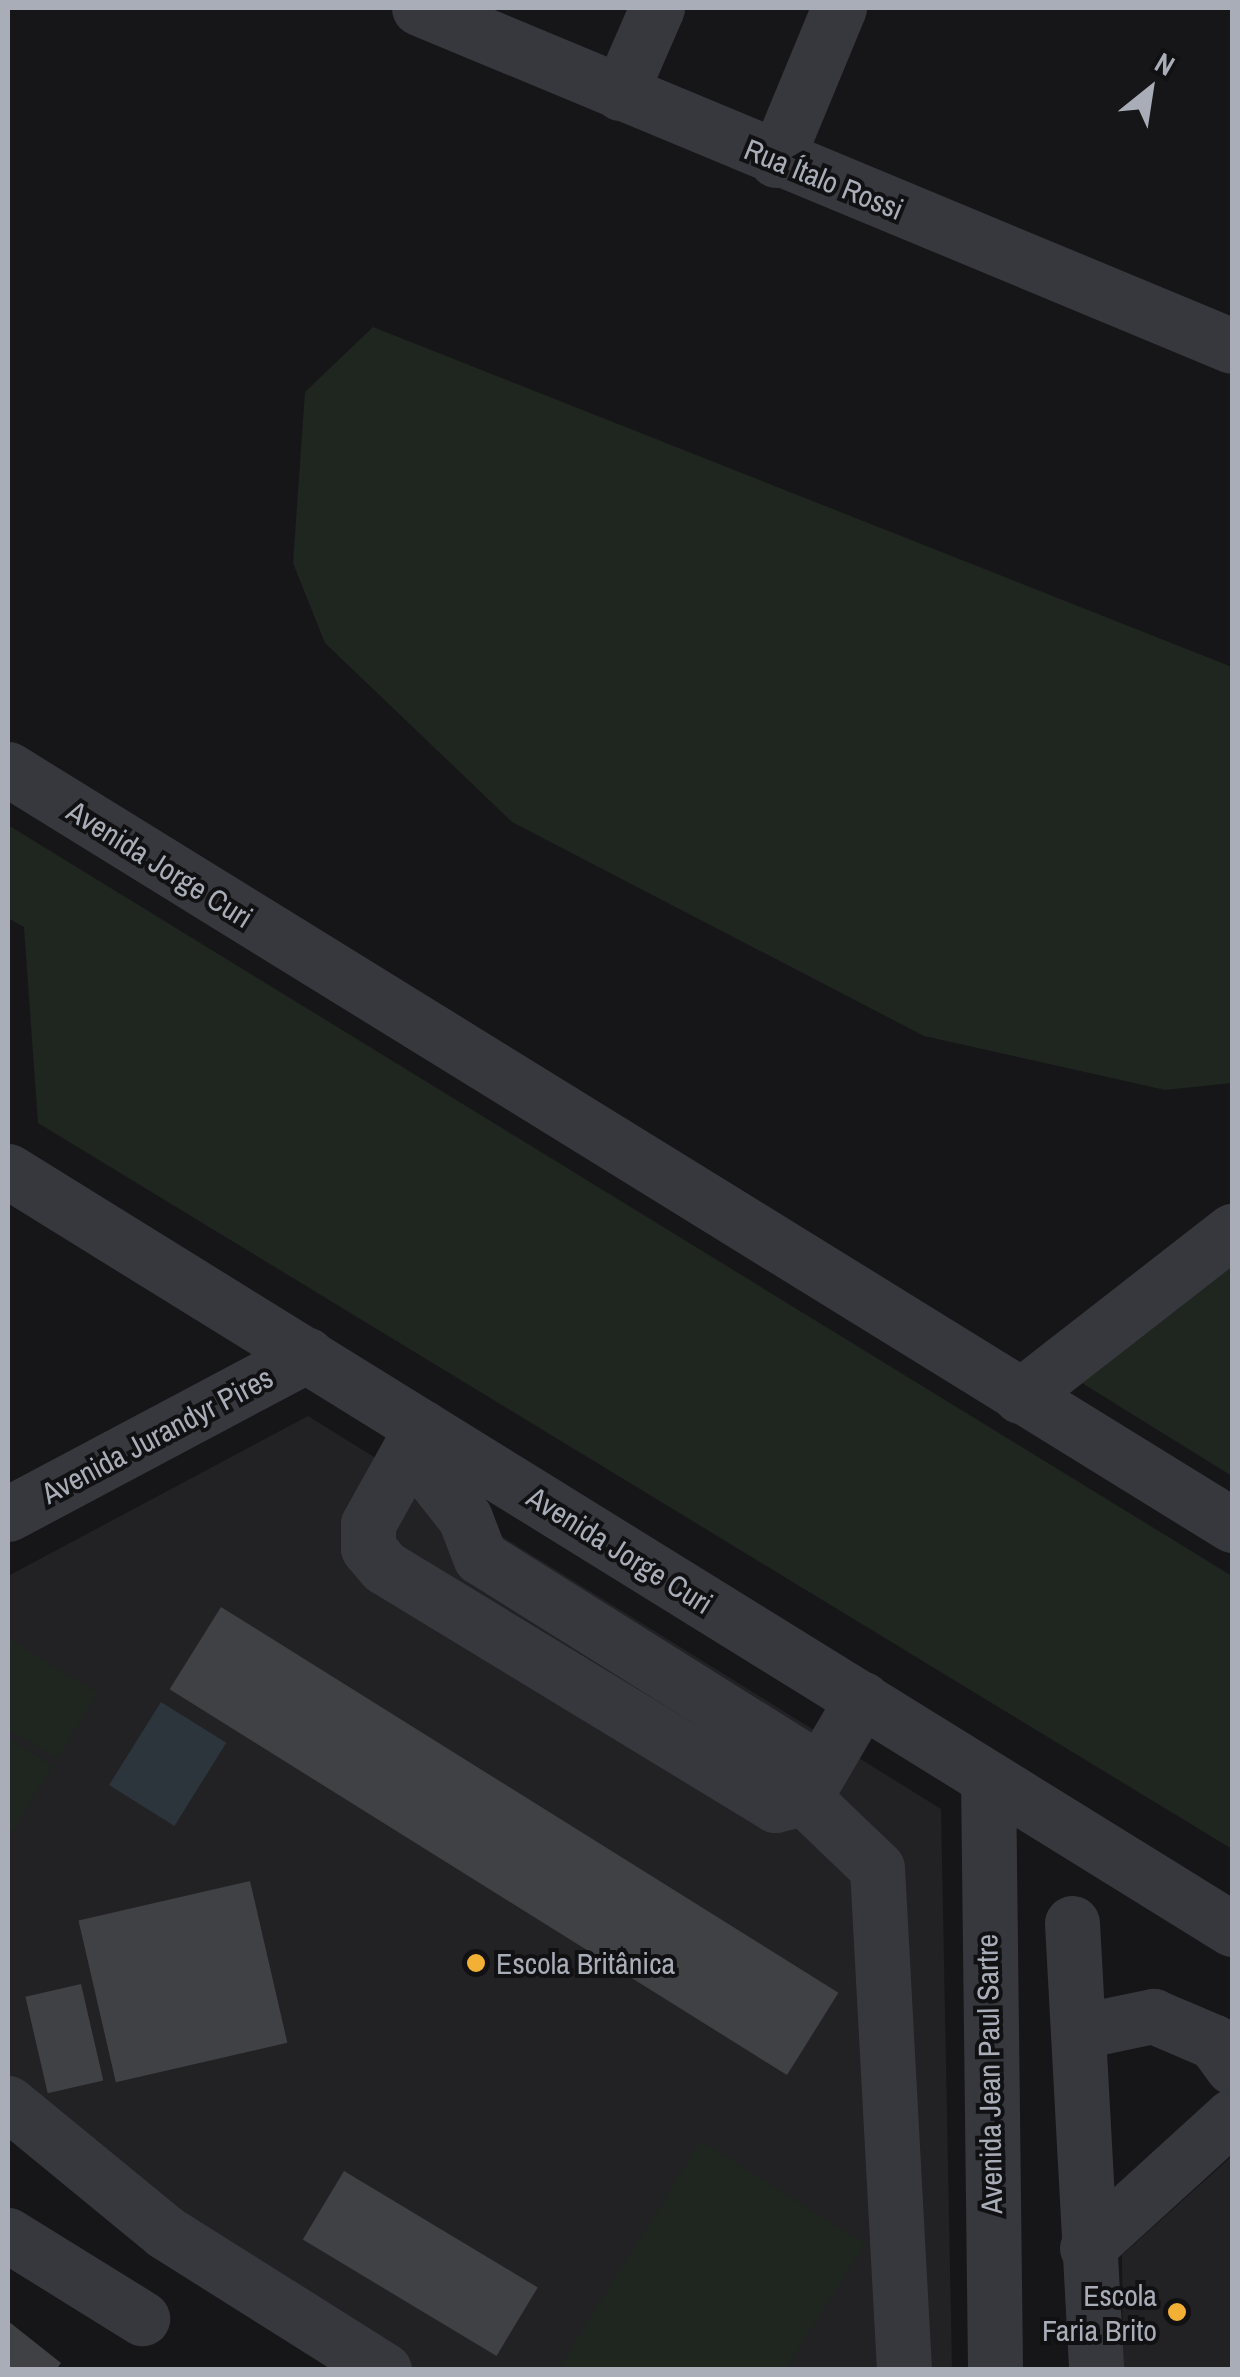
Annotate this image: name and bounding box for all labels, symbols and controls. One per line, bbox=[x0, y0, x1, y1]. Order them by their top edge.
north arrow bbox=[1100, 40, 1200, 140]
text: N bbox=[1148, 43, 1182, 85]
street label: Rua Ítalo Rossi bbox=[739, 131, 909, 227]
street label: Avenida Jorge Curi bbox=[61, 793, 259, 935]
street label: Avenida Jurandyr Pires bbox=[35, 1359, 279, 1511]
street label: Avenida Jorge Curi bbox=[521, 1479, 719, 1621]
street label: Avenida Jean Paul Sartre bbox=[969, 1934, 1009, 2214]
place label: Escola Britânica bbox=[496, 1945, 675, 1981]
marker: Escola Britânica bbox=[465, 1952, 487, 1974]
place label: Escola Faria Brito bbox=[1042, 2277, 1157, 2348]
marker: Escola Faria Brito bbox=[1166, 2301, 1188, 2323]

